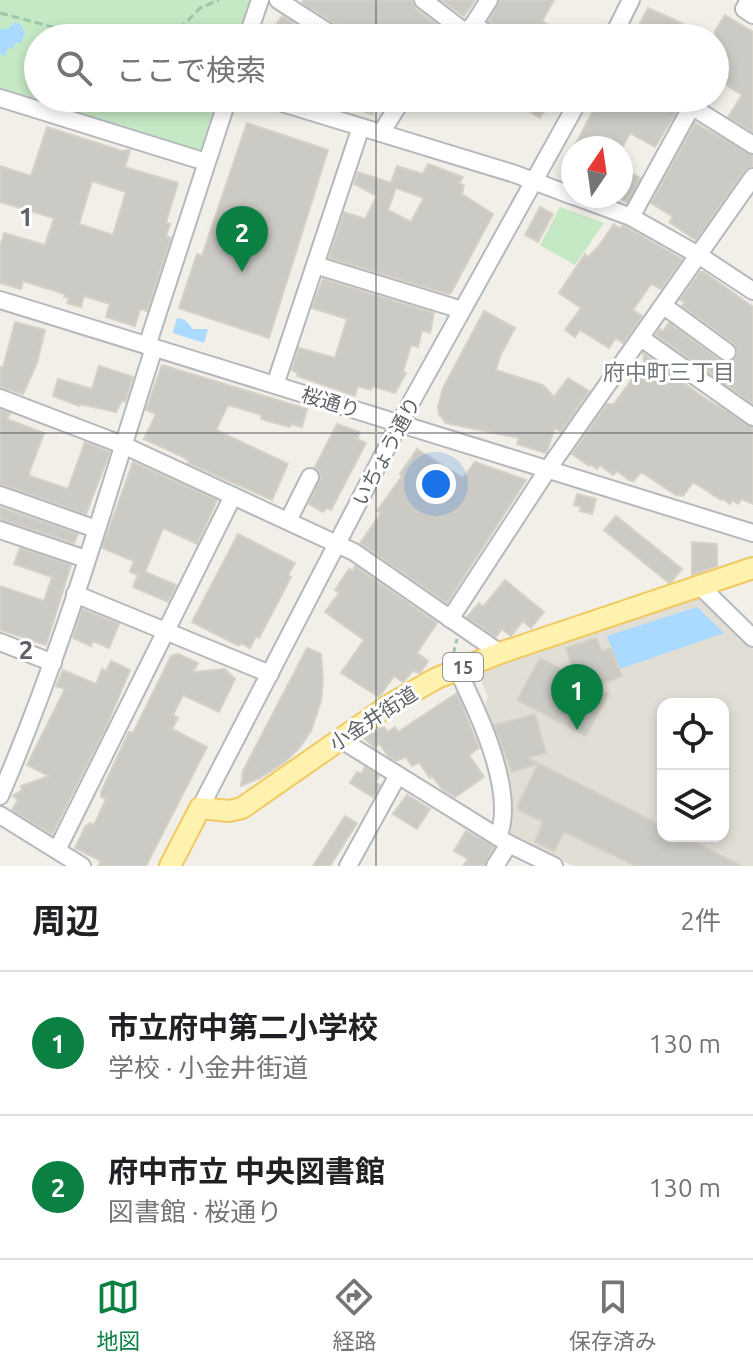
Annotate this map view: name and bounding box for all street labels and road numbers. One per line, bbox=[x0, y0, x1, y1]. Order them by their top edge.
street label: 桜通り bbox=[299, 382, 363, 422]
street label: いちょう通り bbox=[348, 393, 424, 509]
road number: 15 bbox=[443, 653, 483, 681]
street label: 小金井街道 bbox=[325, 681, 421, 755]

